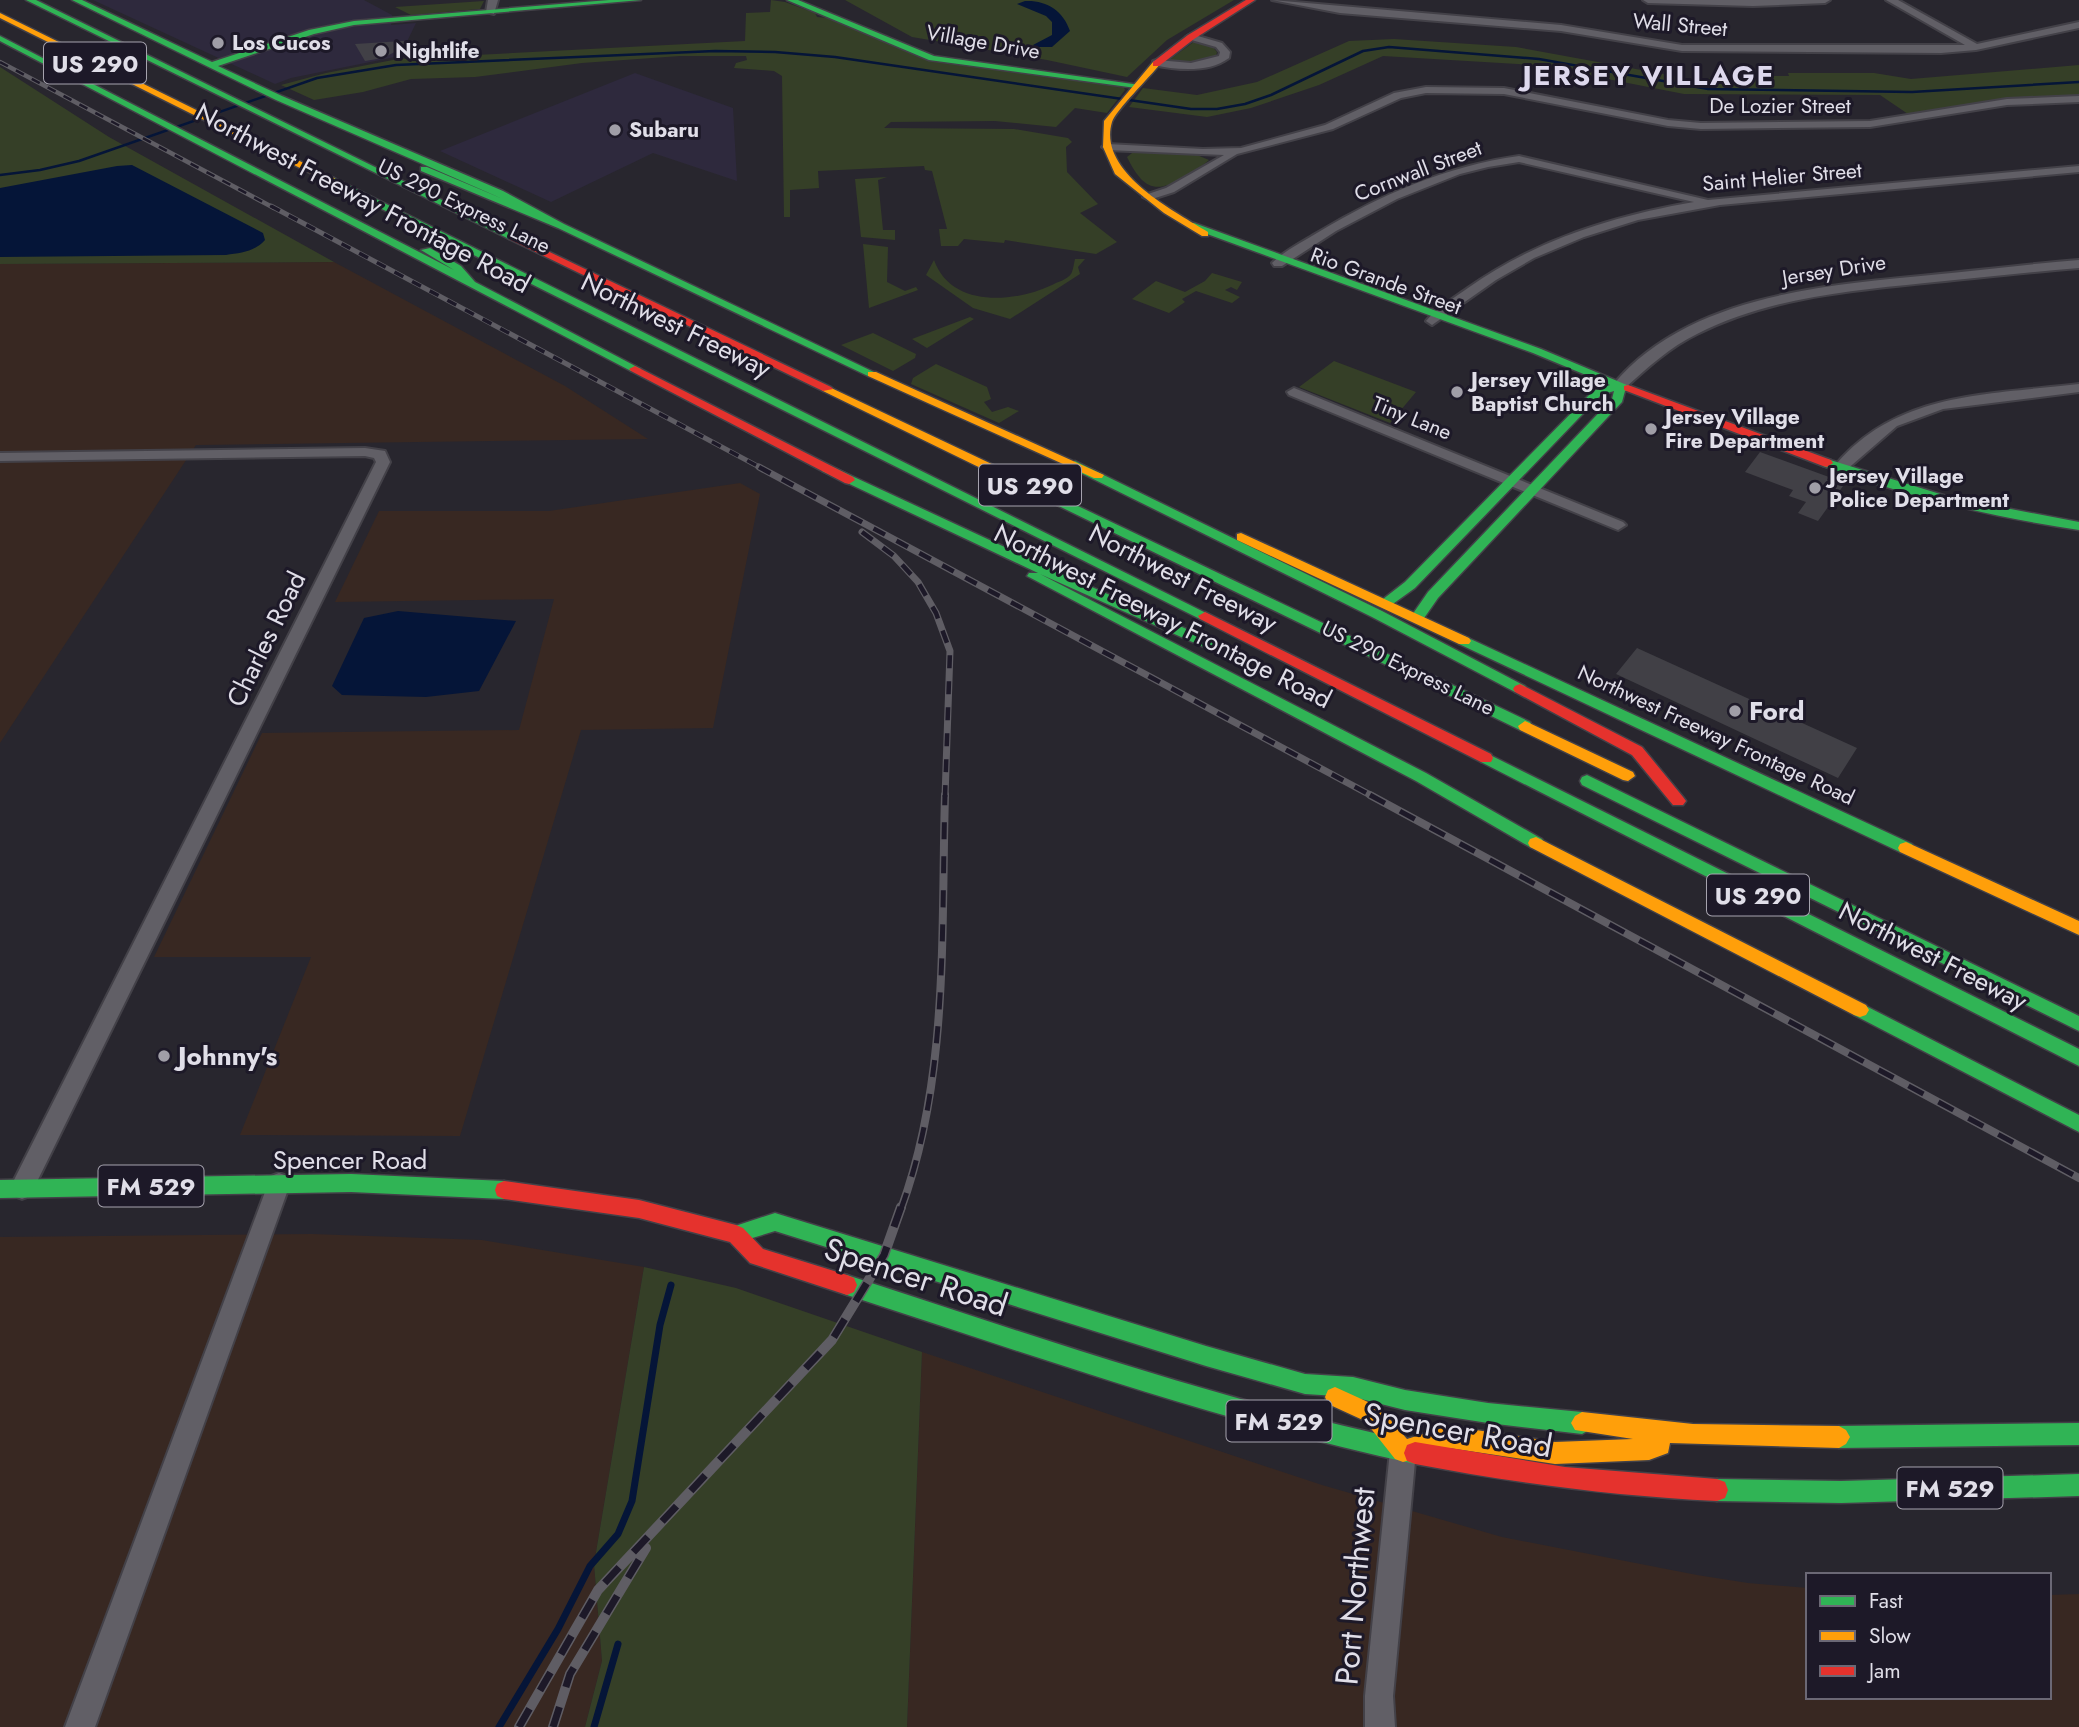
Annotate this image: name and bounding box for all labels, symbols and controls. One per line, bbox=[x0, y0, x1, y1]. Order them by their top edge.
street label: Wall Street bbox=[1631, 6, 1729, 44]
street label: Village Drive bbox=[924, 17, 1042, 67]
place label: Los Cucos bbox=[232, 28, 331, 58]
marker: Los Cucos bbox=[210, 35, 226, 51]
place label: Nightlife bbox=[395, 36, 480, 66]
road number: US 290 bbox=[44, 42, 146, 84]
marker: Nightlife bbox=[373, 43, 389, 59]
district label: JERSEY VILLAGE bbox=[1518, 55, 1775, 96]
street label: De Lozier Street bbox=[1709, 91, 1851, 121]
street label: Northwest Freeway Frontage Road bbox=[189, 93, 537, 303]
place label: Subaru bbox=[629, 115, 699, 145]
marker: Subaru bbox=[607, 122, 623, 138]
street label: Cornwall Street bbox=[1350, 133, 1486, 209]
street label: US 290 Express Lane bbox=[373, 151, 555, 261]
street label: Saint Helier Street bbox=[1701, 155, 1863, 199]
street label: Rio Grande Street bbox=[1306, 240, 1466, 322]
street label: Jersey Drive bbox=[1777, 247, 1888, 293]
street label: Northwest Freeway bbox=[575, 263, 778, 388]
place label: Jersey Village Baptist Church bbox=[1467, 365, 1614, 419]
marker: Jersey Village Baptist Church bbox=[1449, 384, 1465, 400]
street label: Tiny Lane bbox=[1368, 389, 1456, 448]
place label: Jersey Village Fire Department bbox=[1661, 402, 1824, 456]
marker: Jersey Village Fire Department bbox=[1643, 421, 1659, 437]
place label: Jersey Village Police Department bbox=[1825, 461, 2009, 515]
road number: US 290 bbox=[979, 464, 1081, 506]
marker: Jersey Village Police Department bbox=[1807, 480, 1823, 496]
street label: Northwest Freeway Frontage Road bbox=[987, 514, 1339, 718]
street label: Northwest Freeway bbox=[1082, 514, 1284, 642]
street label: Charles Road bbox=[217, 565, 315, 713]
street label: US 290 Express Lane bbox=[1317, 613, 1499, 723]
street label: Northwest Freeway Frontage Road bbox=[1573, 657, 1859, 813]
place label: Ford bbox=[1749, 692, 1805, 730]
marker: Ford bbox=[1727, 703, 1743, 719]
road number: US 290 bbox=[1707, 874, 1809, 916]
street label: Northwest Freeway bbox=[1832, 892, 2034, 1020]
place label: Johnny's bbox=[173, 1037, 277, 1075]
marker: Johnny's bbox=[156, 1048, 172, 1064]
street label: Spencer Road bbox=[273, 1141, 427, 1179]
road number: FM 529 bbox=[99, 1166, 204, 1206]
street label: Spencer Road bbox=[818, 1226, 1014, 1328]
street label: Spencer Road bbox=[1360, 1391, 1556, 1469]
road number: FM 529 bbox=[1226, 1400, 1332, 1442]
road number: FM 529 bbox=[1898, 1468, 2002, 1508]
street label: Port Northwest bbox=[1323, 1485, 1387, 1687]
legend bbox=[1806, 1573, 2051, 1699]
text: Fast bbox=[1869, 1586, 1902, 1616]
text: Slow bbox=[1869, 1621, 1911, 1651]
text: Jam bbox=[1866, 1656, 1901, 1686]

